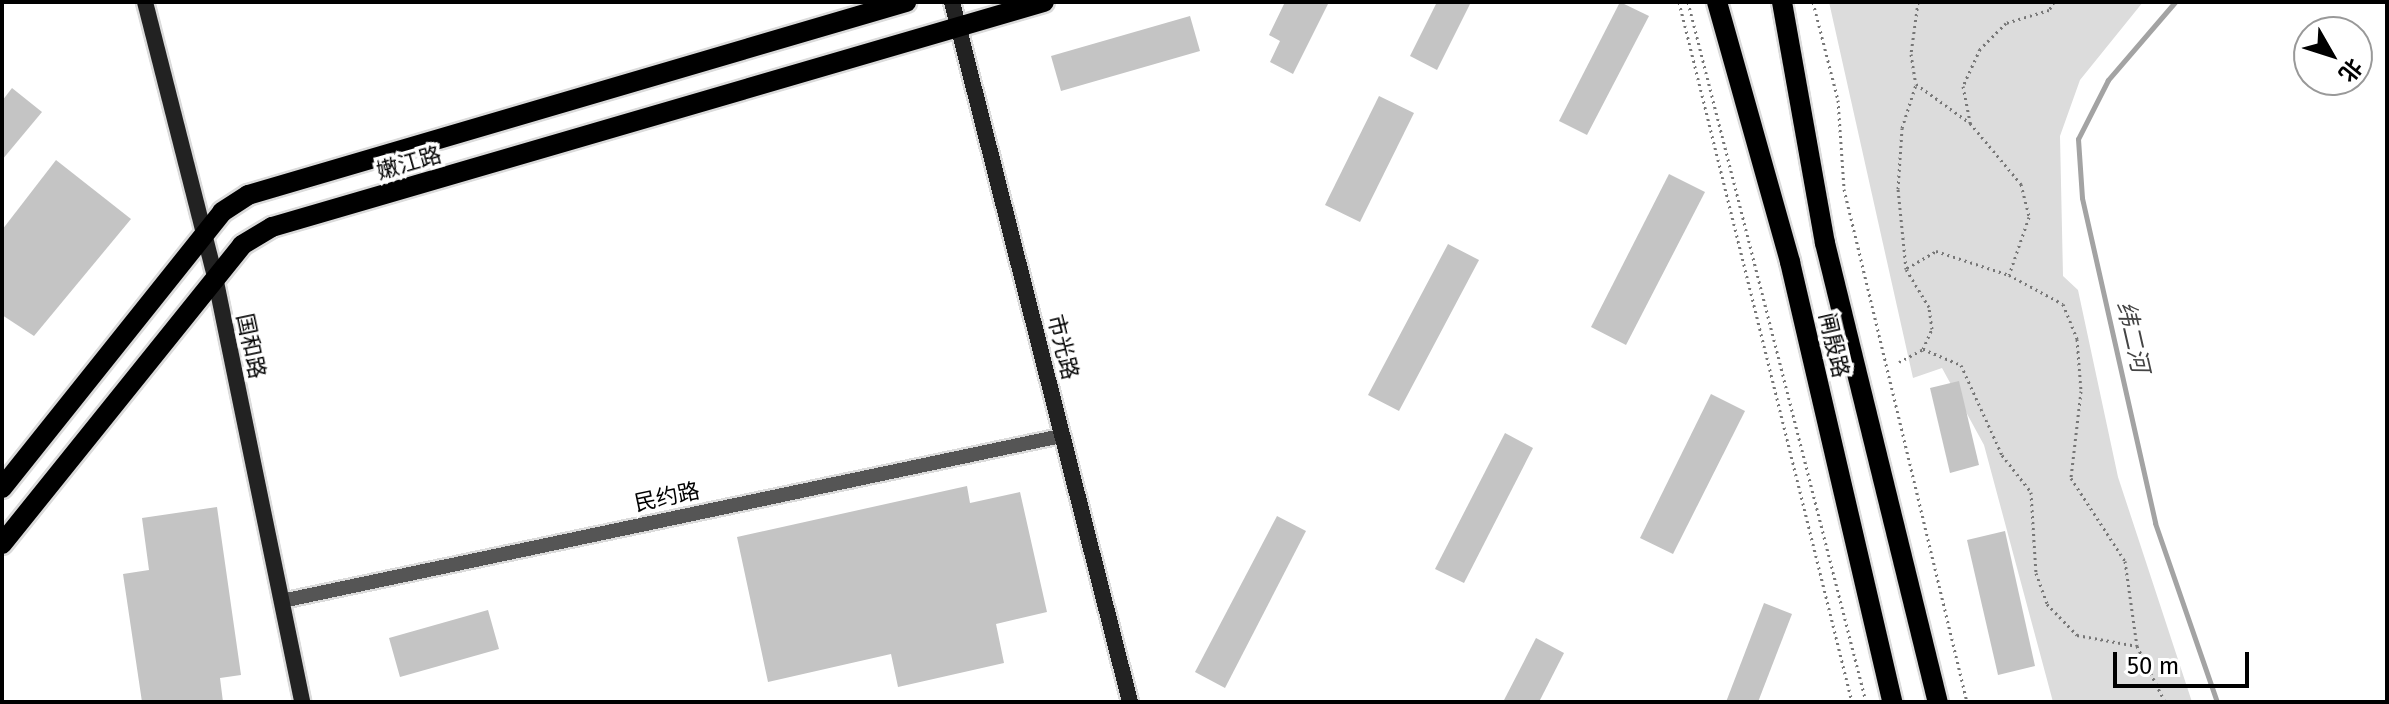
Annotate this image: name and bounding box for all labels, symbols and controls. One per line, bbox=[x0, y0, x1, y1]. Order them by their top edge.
north arrow bbox=[2293, 16, 2373, 96]
text: 北 bbox=[2333, 53, 2368, 87]
street label: 嫩江路 bbox=[374, 141, 444, 185]
water label: 纬二河 bbox=[2110, 299, 2154, 375]
street label: 闸殷路 bbox=[1814, 310, 1854, 380]
street label: 国和路 bbox=[231, 311, 271, 381]
street label: 市光路 bbox=[1042, 312, 1084, 382]
street label: 民约路 bbox=[632, 477, 702, 517]
scale bar bbox=[2117, 636, 2253, 686]
text: 50 m bbox=[2127, 652, 2179, 680]

